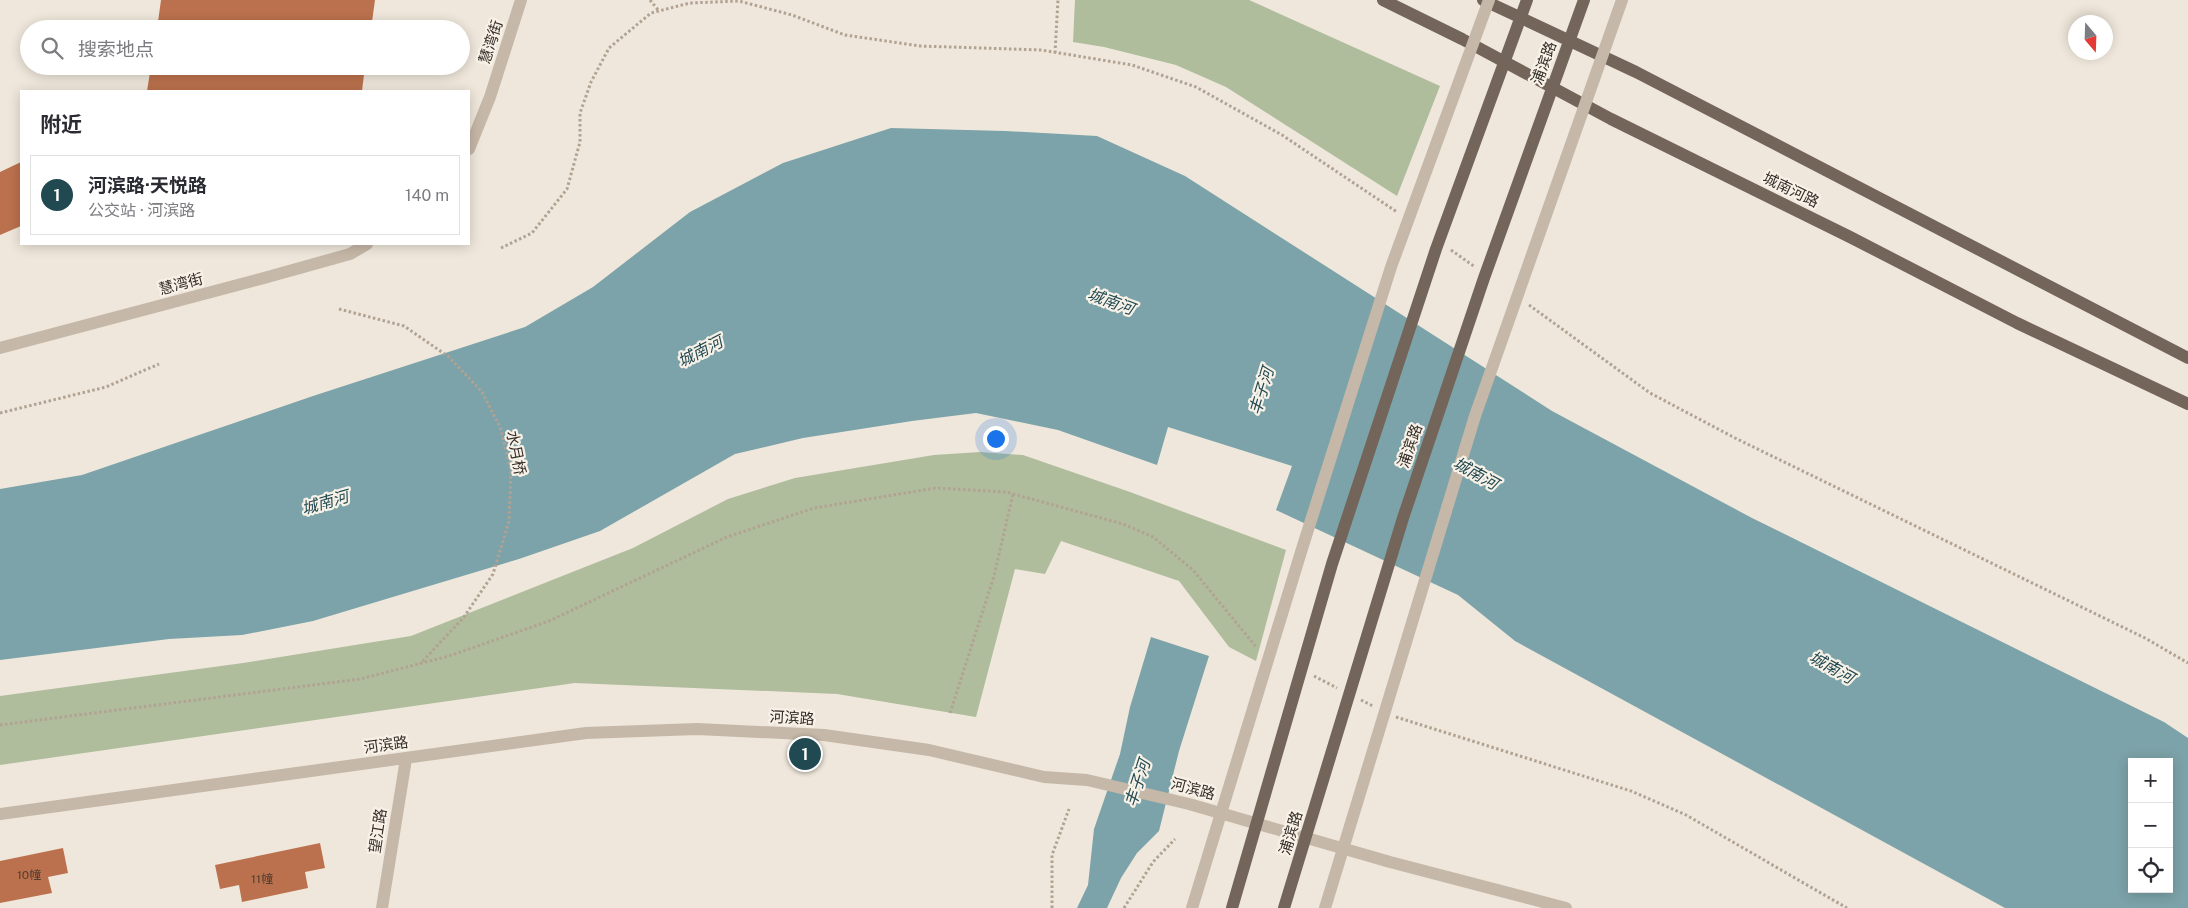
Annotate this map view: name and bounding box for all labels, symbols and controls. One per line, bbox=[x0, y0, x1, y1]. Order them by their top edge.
north arrow bbox=[2068, 15, 2113, 60]
street label: 慧湾街 bbox=[475, 18, 506, 66]
search box bbox=[20, 20, 470, 75]
icon: search bbox=[38, 34, 66, 62]
text: 搜索地点 bbox=[78, 38, 154, 60]
street label: 浦滨路 bbox=[1528, 39, 1559, 87]
text: 附近 bbox=[40, 112, 82, 137]
street label: 城南河路 bbox=[1761, 169, 1822, 210]
text: 河滨路·天悦路 bbox=[88, 174, 207, 196]
text: 1 bbox=[54, 186, 60, 205]
text: 140 m bbox=[405, 186, 449, 205]
text: 公交站 · 河滨路 bbox=[88, 201, 195, 220]
street label: 慧湾街 bbox=[157, 269, 205, 298]
water label: 城南河 bbox=[1085, 284, 1139, 320]
water label: 城南河 bbox=[675, 331, 729, 371]
water label: 丰子河 bbox=[1245, 363, 1278, 417]
street label: 浦滨路 bbox=[1394, 422, 1425, 470]
your location bbox=[983, 426, 1009, 452]
street label: 水月桥 bbox=[504, 429, 529, 477]
water label: 城南河 bbox=[1450, 453, 1504, 495]
water label: 城南河 bbox=[299, 486, 354, 518]
water label: 城南河 bbox=[1806, 647, 1860, 689]
street label: 河滨路 bbox=[769, 708, 815, 727]
street label: 河滨路 bbox=[362, 733, 409, 756]
pin: 1 bbox=[789, 735, 821, 773]
water label: 丰子河 bbox=[1121, 755, 1155, 809]
map controls bbox=[2128, 758, 2173, 893]
button: + bbox=[2128, 758, 2173, 803]
street label: 河滨路 bbox=[1169, 774, 1217, 803]
button: − bbox=[2128, 803, 2173, 848]
street label: 望江路 bbox=[366, 807, 389, 854]
street label: 浦滨路 bbox=[1276, 809, 1305, 857]
button: locate bbox=[2128, 848, 2173, 893]
house number: 10幢 bbox=[17, 868, 41, 882]
house number: 11幢 bbox=[251, 872, 273, 886]

